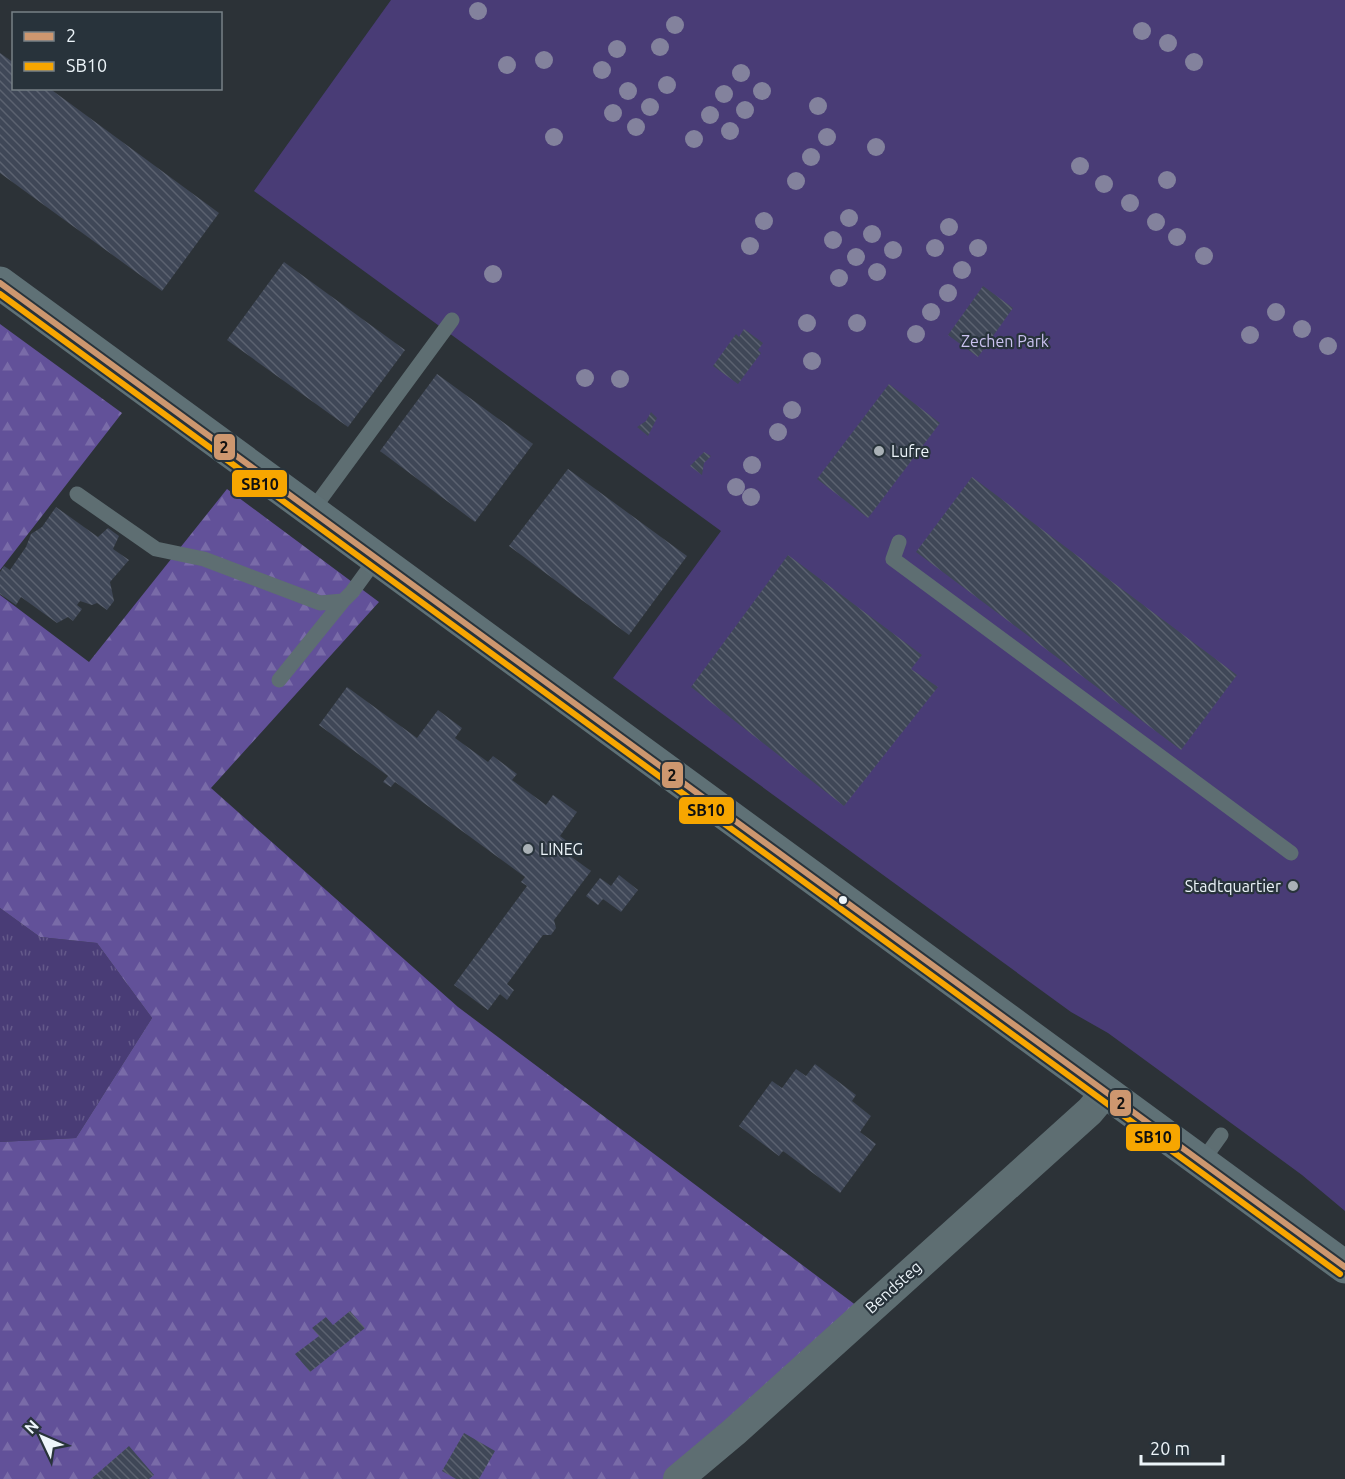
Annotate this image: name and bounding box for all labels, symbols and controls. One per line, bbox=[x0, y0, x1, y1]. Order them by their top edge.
legend bbox=[12, 12, 222, 90]
text: 2 bbox=[66, 25, 76, 45]
text: SB10 bbox=[66, 55, 107, 75]
park label: Zechen Park bbox=[961, 332, 1049, 350]
line badge: 2 bbox=[213, 433, 236, 461]
text: 2 bbox=[219, 438, 229, 456]
place label: Lufre bbox=[891, 442, 929, 460]
marker: Lufre bbox=[872, 444, 886, 458]
line badge: SB10 bbox=[231, 469, 288, 498]
text: SB10 bbox=[241, 475, 279, 493]
line badge: 2 bbox=[661, 761, 684, 789]
text: 2 bbox=[667, 766, 677, 784]
line badge: SB10 bbox=[678, 796, 735, 825]
text: SB10 bbox=[687, 801, 725, 819]
place label: LINEG bbox=[540, 840, 583, 858]
marker: LINEG bbox=[521, 842, 535, 856]
place label: Stadtquartier bbox=[1185, 877, 1281, 895]
marker: Stadtquartier bbox=[1286, 879, 1300, 893]
unlabelled marker bbox=[837, 894, 849, 906]
line badge: 2 bbox=[1109, 1089, 1132, 1117]
text: 2 bbox=[1116, 1094, 1126, 1112]
line badge: SB10 bbox=[1125, 1123, 1181, 1152]
text: SB10 bbox=[1134, 1128, 1172, 1146]
street label: Bendsteg bbox=[861, 1257, 925, 1317]
north arrow bbox=[12, 1407, 72, 1467]
text: N bbox=[21, 1416, 42, 1437]
scale bar bbox=[1141, 1428, 1224, 1466]
text: 20 m bbox=[1150, 1438, 1190, 1458]

